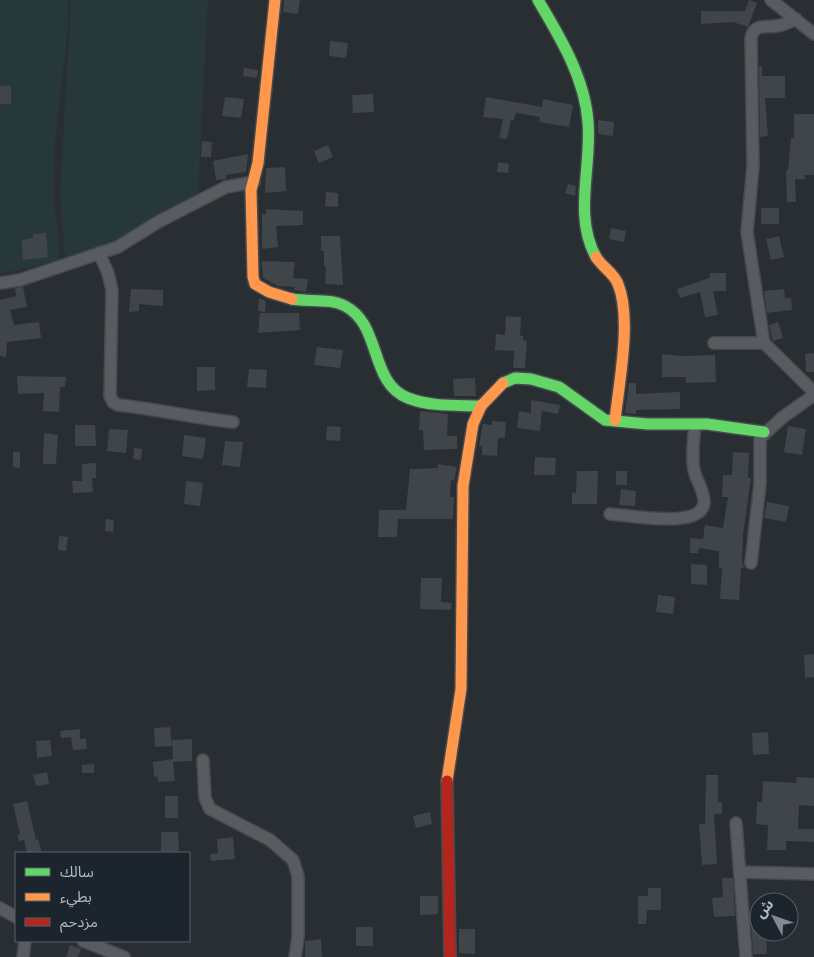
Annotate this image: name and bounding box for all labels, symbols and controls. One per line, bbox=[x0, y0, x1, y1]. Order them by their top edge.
legend bbox=[15, 852, 190, 942]
text: سالك bbox=[60, 862, 94, 883]
text: بطيء bbox=[60, 887, 92, 908]
north arrow bbox=[749, 892, 799, 942]
text: ش bbox=[751, 895, 779, 923]
text: مزدحم bbox=[60, 912, 98, 933]

